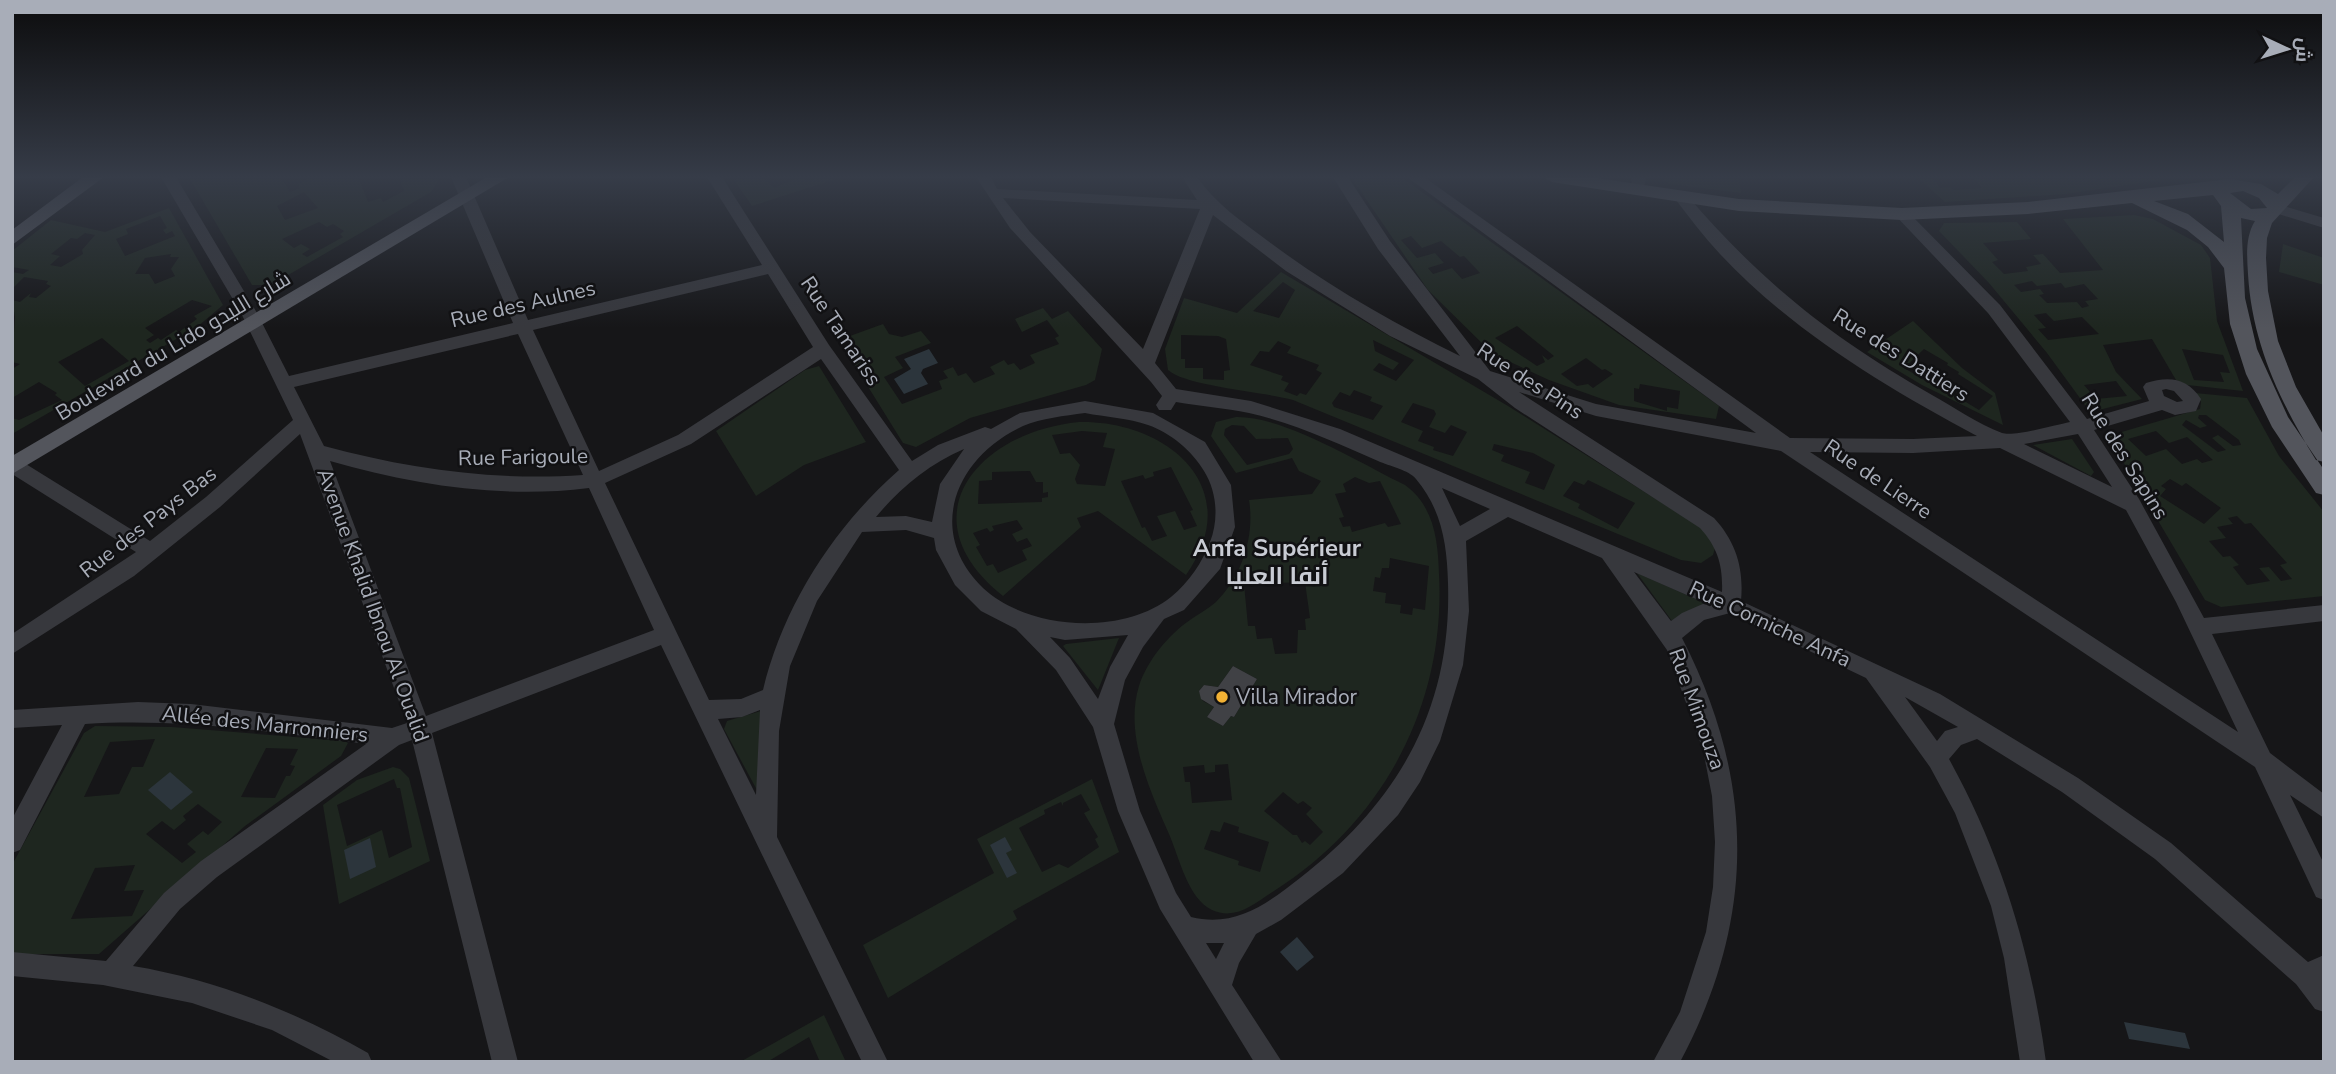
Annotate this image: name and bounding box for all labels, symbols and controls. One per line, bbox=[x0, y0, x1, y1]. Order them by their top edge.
north arrow bbox=[2252, 14, 2322, 84]
text: ش bbox=[2289, 37, 2317, 63]
street label: Boulevard du Lido شارع الليدو bbox=[50, 265, 296, 427]
street label: Rue Tamariss bbox=[794, 271, 888, 391]
street label: Rue des Aulnes bbox=[448, 274, 598, 334]
street label: Rue des Dattiers bbox=[1827, 302, 1975, 408]
street label: Rue des Pins bbox=[1471, 336, 1589, 426]
street label: Rue des Sapins bbox=[2075, 387, 2175, 525]
street label: Rue de Lierre bbox=[1818, 433, 1938, 525]
street label: Rue Farigoule bbox=[458, 442, 588, 472]
street label: Rue des Pays Bas bbox=[74, 460, 222, 584]
street label: Avenue Khalid Ibnou Al Oualid bbox=[310, 464, 436, 746]
district label: Anfa Supérieur أنفا العليا bbox=[1193, 532, 1362, 592]
street label: Rue Corniche Anfa bbox=[1685, 574, 1855, 674]
street label: Rue Mimouza bbox=[1662, 644, 1732, 774]
place label: Villa Mirador bbox=[1235, 683, 1358, 711]
marker: Villa Mirador bbox=[1214, 689, 1230, 705]
street label: Allée des Marronniers bbox=[160, 699, 370, 749]

